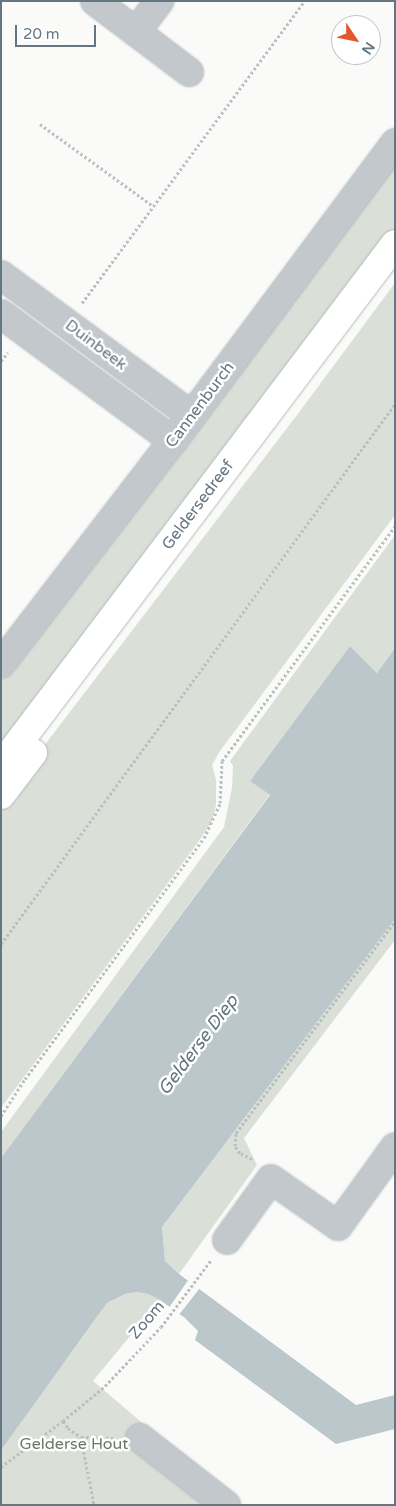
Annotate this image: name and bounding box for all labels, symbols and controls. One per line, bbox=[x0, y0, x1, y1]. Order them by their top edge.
scale bar bbox=[18, 15, 99, 47]
north arrow bbox=[331, 15, 381, 65]
text: 20 m bbox=[23, 25, 60, 43]
text: N bbox=[358, 39, 378, 58]
street label: Duinbeek bbox=[61, 316, 131, 374]
street label: Cannenburch bbox=[162, 358, 238, 452]
street label: Geldersedreef bbox=[158, 456, 238, 554]
water label: Gelderse Diep bbox=[153, 991, 243, 1099]
street label: Zoom bbox=[125, 1297, 169, 1343]
park label: Gelderse Hout bbox=[20, 1434, 128, 1454]

